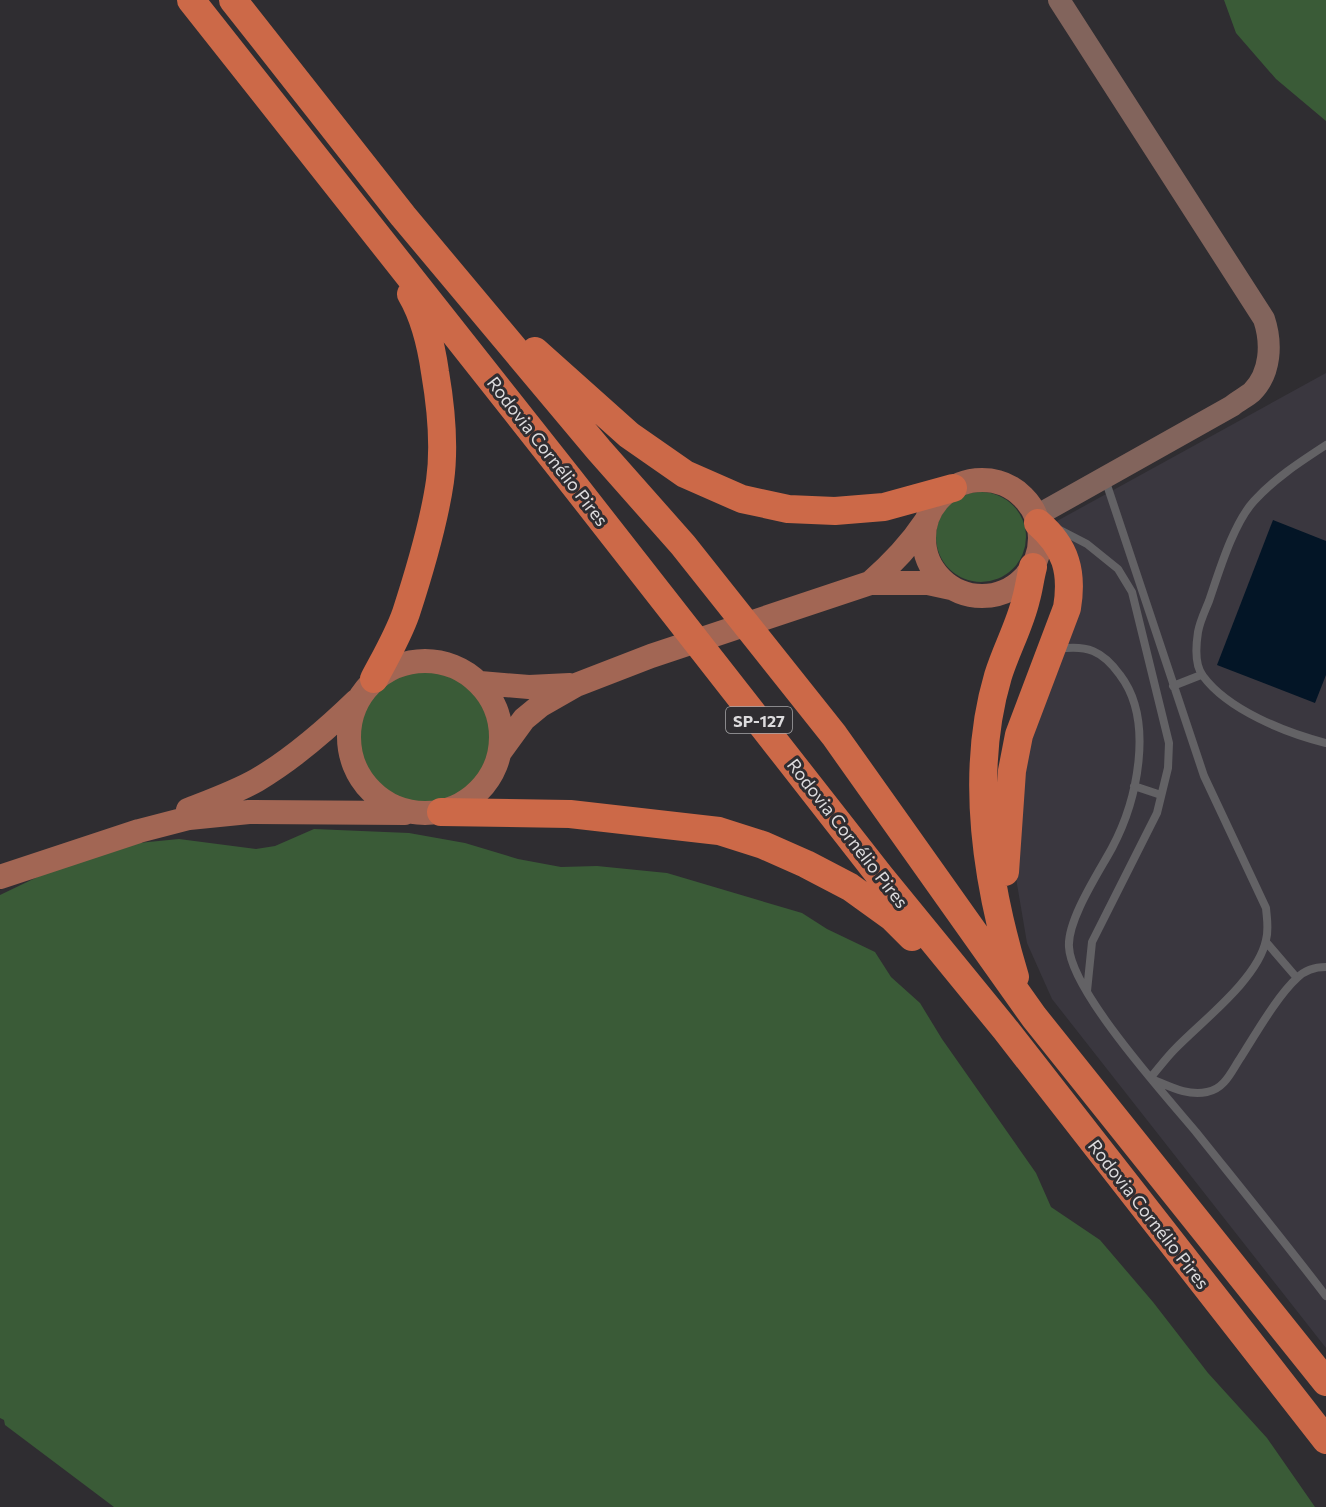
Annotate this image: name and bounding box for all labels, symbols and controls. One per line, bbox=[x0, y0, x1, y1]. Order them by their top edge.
street label: Rodovia Cornélio Pires bbox=[483, 372, 613, 530]
road number: SP-127 bbox=[726, 707, 792, 733]
street label: Rodovia Cornélio Pires bbox=[783, 754, 913, 912]
street label: Rodovia Cornélio Pires bbox=[1084, 1135, 1214, 1293]

